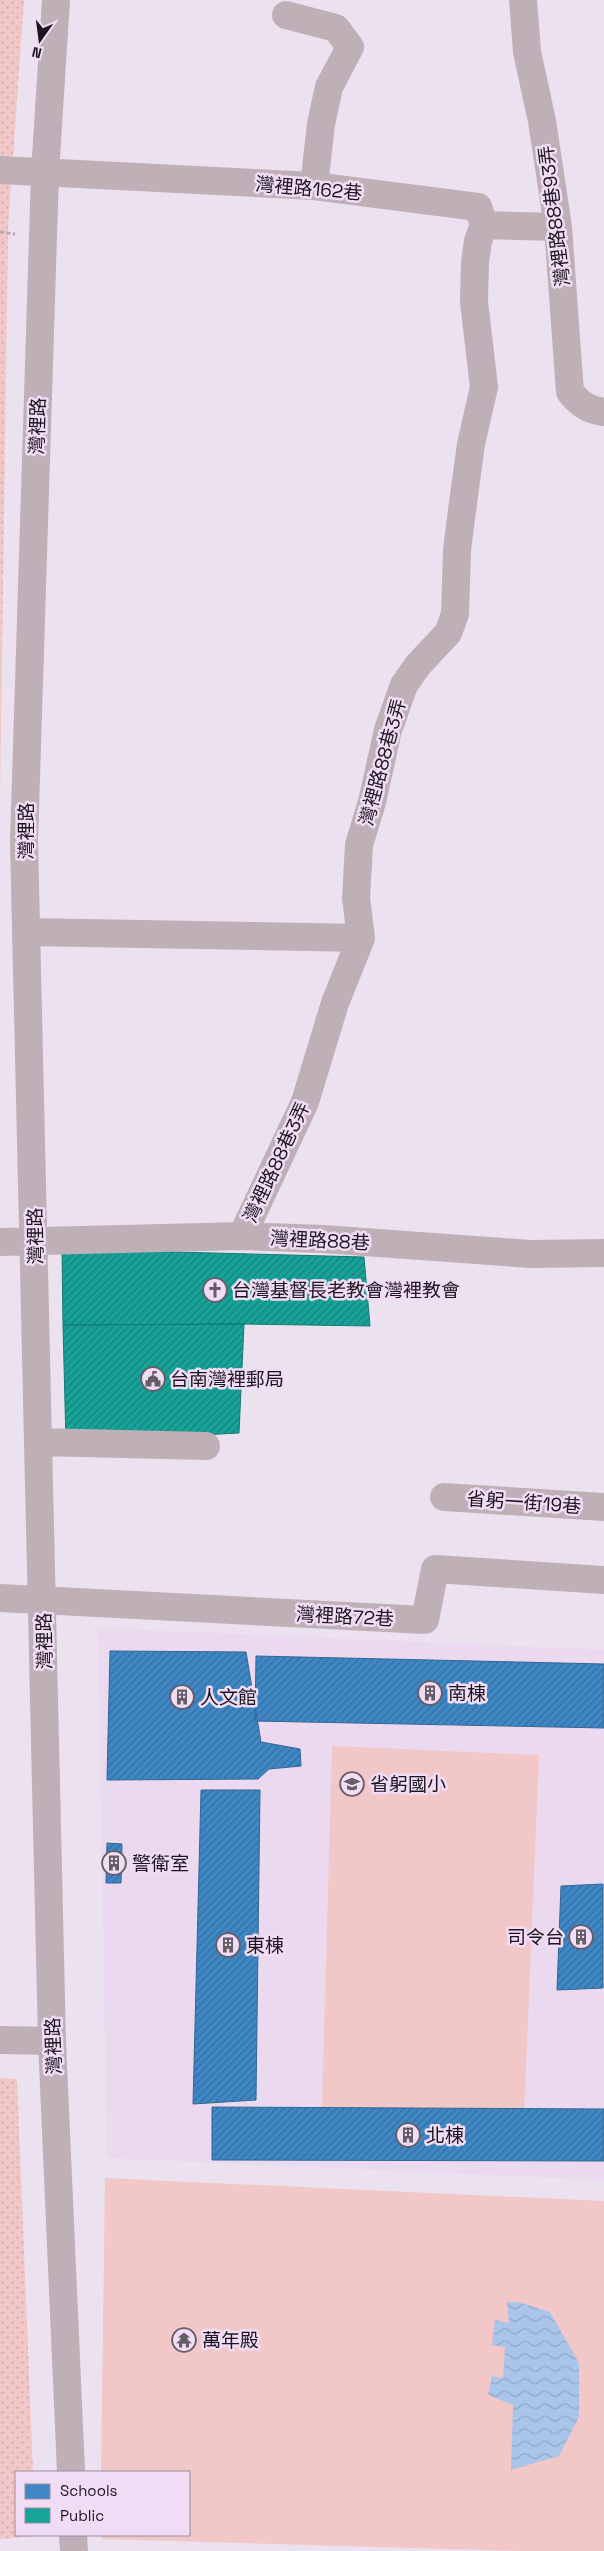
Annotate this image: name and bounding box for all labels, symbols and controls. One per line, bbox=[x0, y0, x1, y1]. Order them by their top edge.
north arrow bbox=[15, 15, 65, 65]
text: N bbox=[30, 43, 44, 62]
street label: 灣裡路88巷93弄 bbox=[533, 144, 576, 288]
street label: 灣裡路162巷 bbox=[255, 171, 363, 206]
street label: 灣裡路 bbox=[24, 397, 51, 455]
street label: 灣裡路88巷3弄 bbox=[354, 696, 411, 828]
street label: 灣裡路 bbox=[14, 802, 39, 860]
street label: 灣裡路88巷3弄 bbox=[238, 1098, 315, 1226]
street label: 灣裡路 bbox=[23, 1207, 48, 1265]
street label: 灣裡路88巷 bbox=[270, 1225, 370, 1256]
church icon: 台灣基督長老教會灣裡教會 bbox=[202, 1277, 228, 1303]
place label: 台灣基督長老教會灣裡教會 bbox=[232, 1278, 460, 1303]
public building icon: 台南灣裡郵局 bbox=[140, 1366, 166, 1392]
place label: 台南灣裡郵局 bbox=[170, 1367, 284, 1392]
street label: 省躬一街19巷 bbox=[466, 1486, 582, 1519]
street label: 灣裡路72巷 bbox=[295, 1601, 395, 1632]
street label: 灣裡路 bbox=[32, 1612, 57, 1670]
building icon: 南棟 bbox=[417, 1680, 443, 1706]
place label: 南棟 bbox=[448, 1681, 486, 1706]
building icon: 人文館 bbox=[169, 1684, 195, 1710]
place label: 人文館 bbox=[200, 1685, 257, 1710]
school or university icon: 省躬國小 bbox=[339, 1771, 365, 1797]
place label: 省躬國小 bbox=[370, 1772, 446, 1797]
building icon: 警衛室 bbox=[101, 1850, 127, 1876]
place label: 警衛室 bbox=[132, 1851, 189, 1876]
building icon: 司令台 bbox=[568, 1924, 594, 1950]
place label: 司令台 bbox=[507, 1925, 564, 1950]
building icon: 東棟 bbox=[215, 1932, 241, 1958]
place label: 東棟 bbox=[246, 1933, 284, 1958]
street label: 灣裡路 bbox=[40, 2017, 67, 2075]
building icon: 北棟 bbox=[395, 2122, 421, 2148]
place label: 北棟 bbox=[426, 2123, 464, 2148]
temple icon: 萬年殿 bbox=[171, 2327, 197, 2353]
place label: 萬年殿 bbox=[202, 2328, 259, 2353]
legend bbox=[15, 2471, 190, 2536]
text: Schools bbox=[60, 2481, 118, 2500]
text: Public bbox=[60, 2506, 104, 2525]

